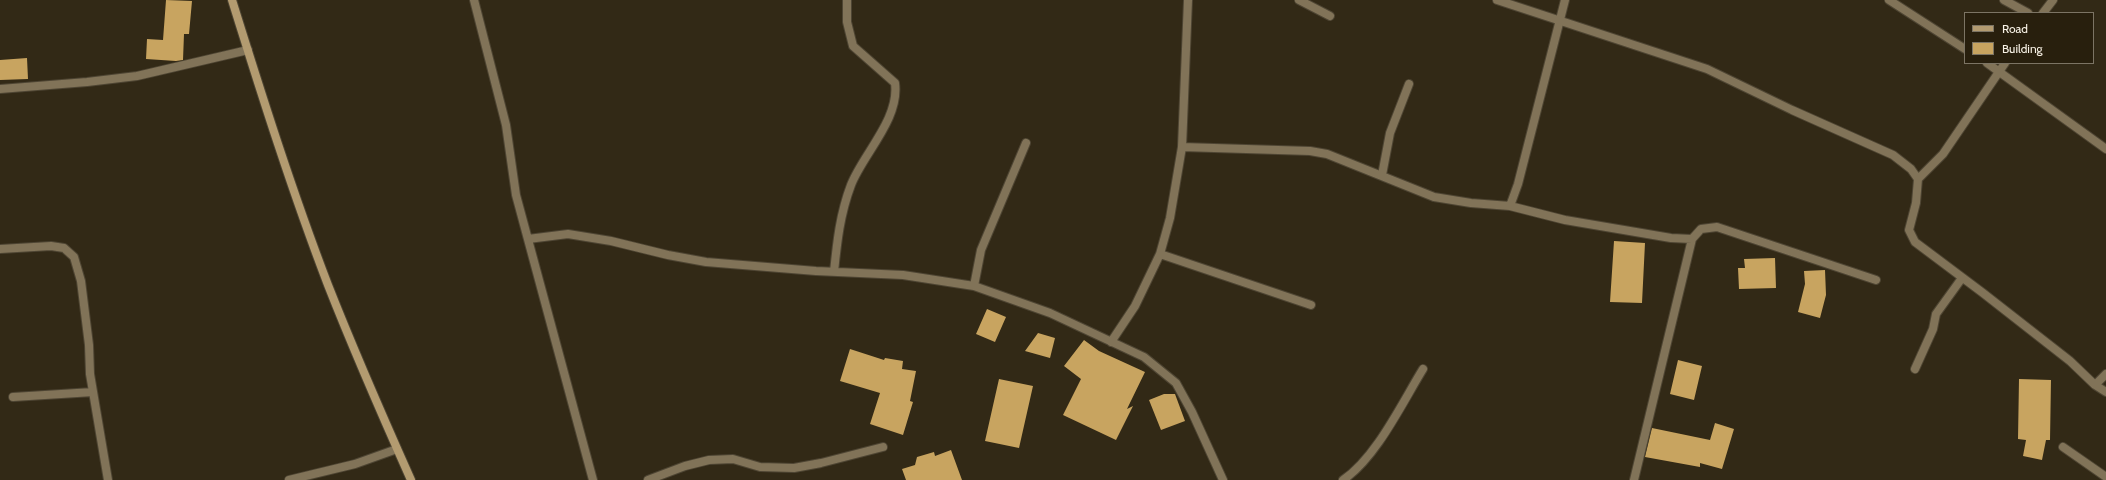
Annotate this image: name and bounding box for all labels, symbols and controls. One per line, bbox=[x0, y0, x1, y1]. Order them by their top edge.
legend bbox=[1964, 12, 2094, 64]
text: Road bbox=[2002, 21, 2028, 36]
text: Building bbox=[2002, 41, 2043, 56]

